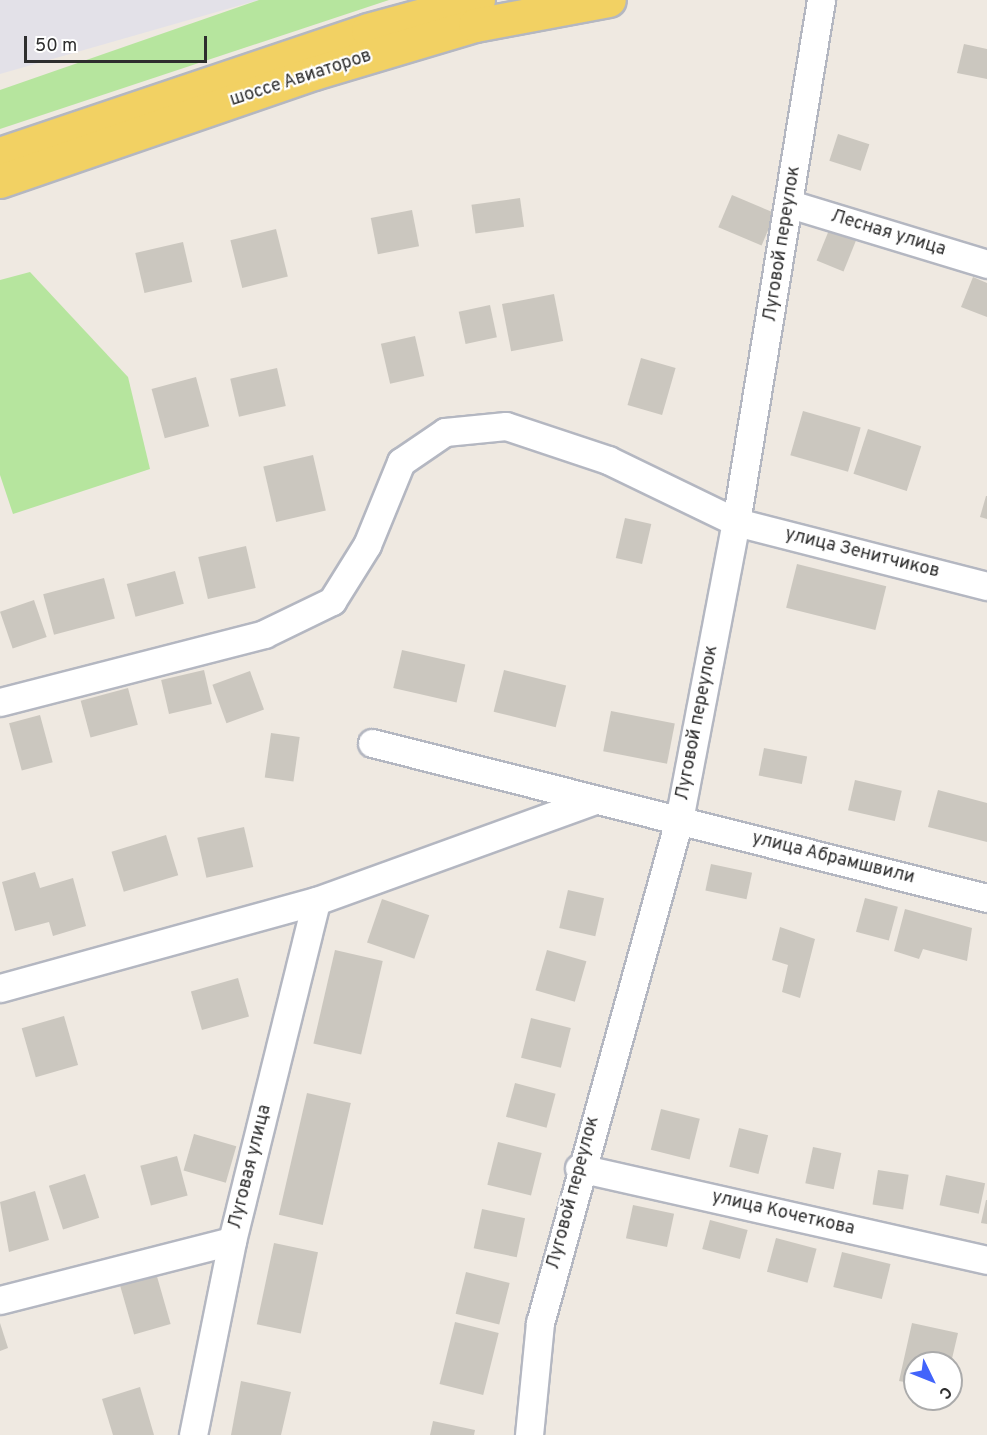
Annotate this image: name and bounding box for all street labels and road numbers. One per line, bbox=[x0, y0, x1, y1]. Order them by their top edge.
street label: шоссе Авиаторов bbox=[227, 46, 375, 112]
street label: Луговой переулок bbox=[760, 164, 806, 324]
street label: Лесная улица bbox=[828, 206, 948, 262]
street label: улица Зенитчиков bbox=[782, 524, 942, 584]
street label: Луговой переулок bbox=[672, 644, 724, 802]
street label: улица Абрамшвили bbox=[749, 828, 917, 890]
street label: Луговая улица bbox=[225, 1103, 277, 1231]
street label: Луговой переулок bbox=[543, 1114, 605, 1272]
street label: улица Кочеткова bbox=[709, 1187, 857, 1241]

